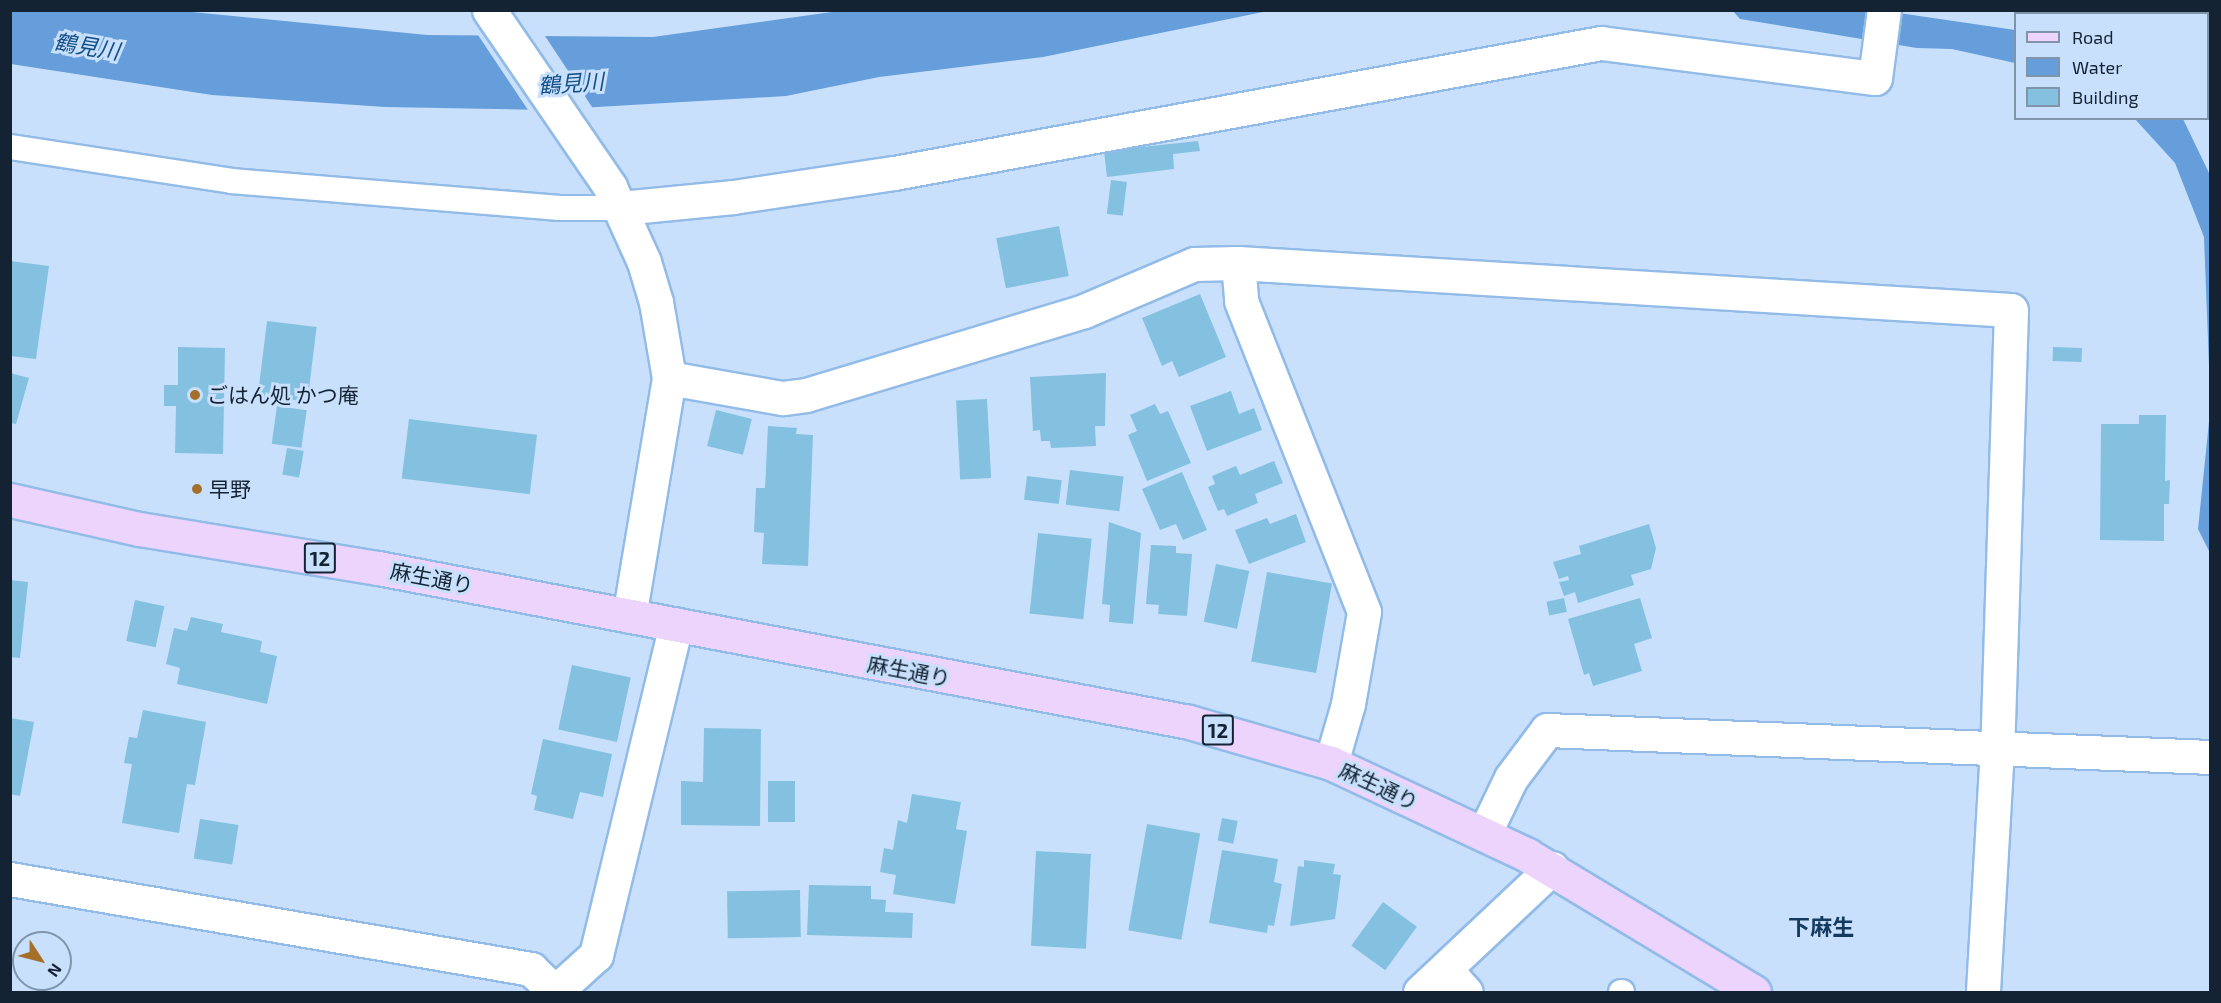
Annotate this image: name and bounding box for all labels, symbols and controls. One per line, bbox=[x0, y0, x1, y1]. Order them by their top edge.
legend bbox=[2014, 12, 2209, 120]
text: Road bbox=[2072, 26, 2113, 48]
water label: 鶴見川 bbox=[52, 28, 122, 64]
text: Water bbox=[2072, 56, 2122, 78]
water label: 鶴見川 bbox=[537, 68, 605, 98]
text: Building bbox=[2072, 86, 2139, 108]
place label: ごはん処 かつ庵 bbox=[207, 382, 359, 408]
marker: ごはん処 かつ庵 bbox=[188, 388, 202, 402]
place label: 早野 bbox=[209, 476, 251, 502]
marker: 早野 bbox=[190, 482, 204, 496]
road number: 12 bbox=[304, 541, 336, 575]
street label: 麻生通り bbox=[388, 558, 476, 598]
street label: 麻生通り bbox=[865, 651, 953, 691]
road number: 12 bbox=[1202, 713, 1234, 747]
street label: 麻生通り bbox=[1336, 757, 1422, 815]
district label: 下麻生 bbox=[1788, 914, 1854, 940]
north arrow bbox=[12, 931, 72, 991]
text: N bbox=[44, 960, 66, 981]

